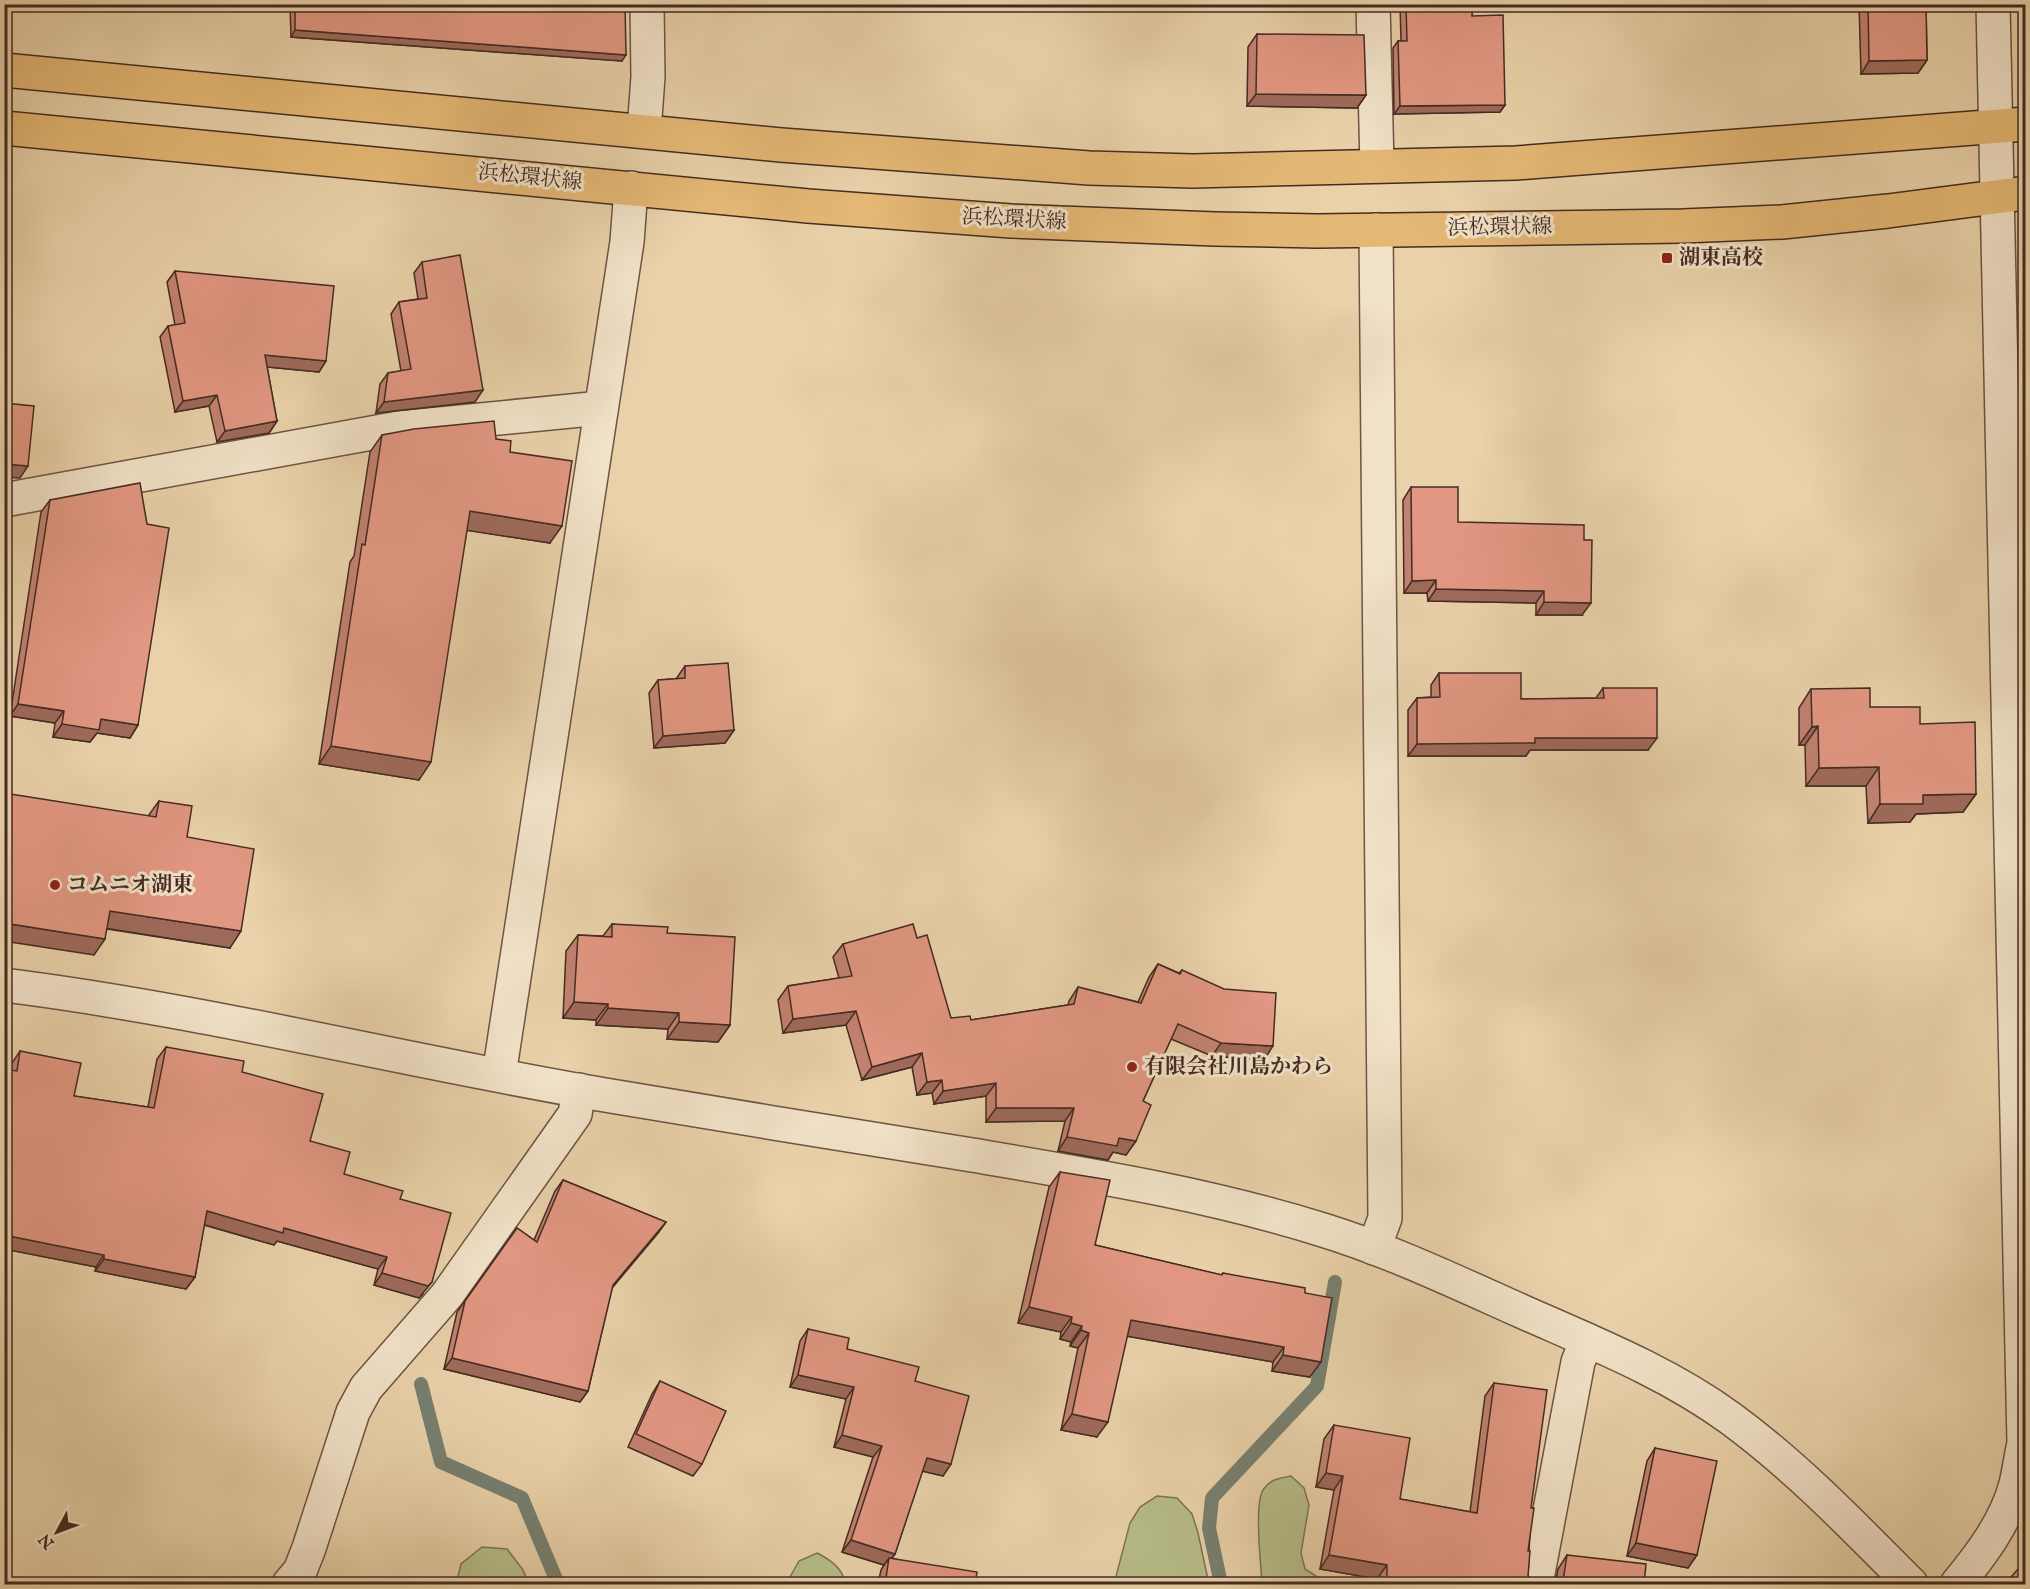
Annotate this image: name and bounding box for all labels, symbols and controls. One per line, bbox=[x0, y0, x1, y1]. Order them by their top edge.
street label: 浜松環状線 bbox=[476, 159, 584, 197]
street label: 浜松環状線 bbox=[961, 204, 1067, 236]
street label: 浜松環状線 bbox=[1447, 214, 1553, 242]
place label: 湖東高校 bbox=[1679, 245, 1763, 272]
marker: 湖東高校 bbox=[1660, 251, 1674, 265]
place label: コムニオ湖東 bbox=[67, 872, 193, 899]
marker: コムニオ湖東 bbox=[48, 878, 62, 892]
place label: 有限会社川島かわら bbox=[1144, 1054, 1333, 1081]
marker: 有限会社川島かわら bbox=[1125, 1060, 1139, 1074]
north arrow bbox=[27, 1502, 87, 1562]
text: N bbox=[35, 1529, 60, 1553]

